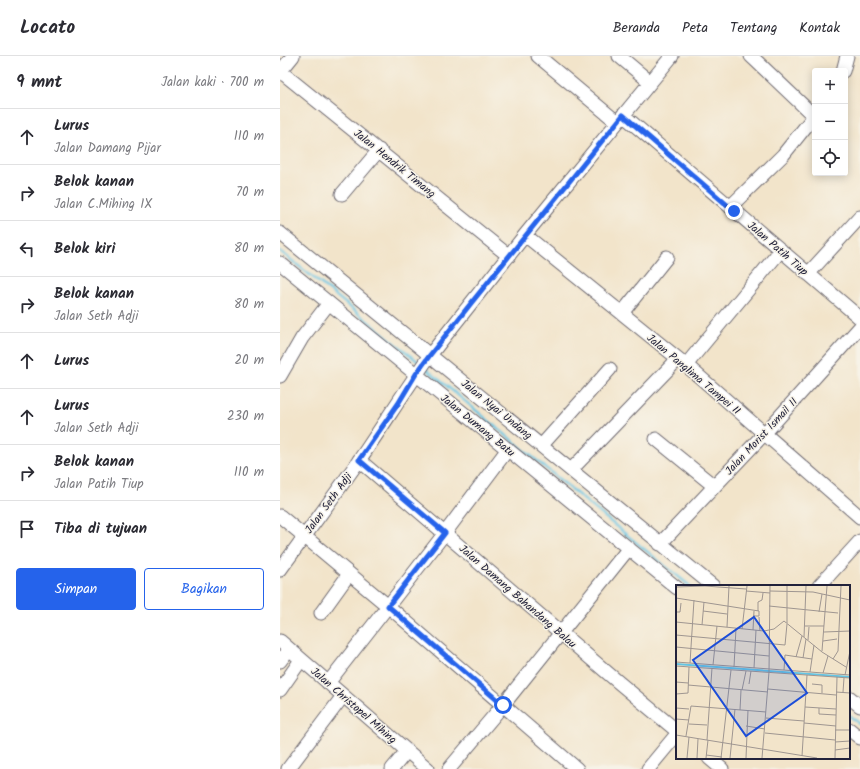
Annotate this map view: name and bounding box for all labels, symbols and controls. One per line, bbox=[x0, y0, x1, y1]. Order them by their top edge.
text: Locato bbox=[20, 13, 75, 43]
text: Beranda bbox=[613, 17, 660, 39]
text: Peta bbox=[682, 17, 708, 39]
text: Tentang bbox=[730, 17, 777, 39]
text: Kontak bbox=[799, 17, 840, 39]
map controls bbox=[812, 68, 848, 176]
button: + bbox=[812, 68, 848, 104]
text: 9 mnt bbox=[16, 69, 62, 96]
text: Jalan kaki · 700 m bbox=[161, 72, 264, 93]
button: − bbox=[812, 104, 848, 140]
text: Lurus bbox=[54, 114, 89, 138]
street label: Jalan Hendrik Timang bbox=[349, 125, 439, 203]
icon: ahead bbox=[16, 126, 38, 148]
text: 110 m bbox=[234, 126, 264, 147]
text: Jalan Damang Pijar bbox=[54, 138, 161, 159]
button: locate bbox=[812, 140, 848, 176]
text: Belok kanan bbox=[54, 170, 134, 194]
icon: right bbox=[16, 182, 38, 204]
text: 70 m bbox=[236, 182, 264, 203]
text: Jalan C.Mihing IX bbox=[54, 194, 152, 215]
route end bbox=[725, 202, 743, 220]
street label: Jalan Patih Tiup bbox=[743, 217, 812, 281]
text: Belok kiri bbox=[54, 237, 115, 261]
icon: left bbox=[16, 238, 38, 260]
text: 80 m bbox=[234, 238, 264, 259]
text: Belok kanan bbox=[54, 282, 134, 306]
icon: right bbox=[16, 294, 38, 316]
text: 80 m bbox=[234, 294, 264, 315]
text: Jalan Seth Adji bbox=[54, 306, 138, 327]
street label: Jalan Panglima Tampei II bbox=[642, 330, 744, 420]
text: Lurus bbox=[54, 349, 89, 373]
icon: ahead bbox=[16, 350, 38, 372]
text: 20 m bbox=[234, 350, 264, 371]
street label: Jalan Nyai Undang bbox=[457, 375, 536, 444]
street label: Jalan Dumang Batu bbox=[436, 390, 519, 462]
text: Lurus bbox=[54, 394, 89, 418]
street label: Jalan Morist Ismail II bbox=[721, 394, 803, 479]
icon: ahead bbox=[16, 406, 38, 428]
text: 230 m bbox=[227, 406, 264, 427]
text: Jalan Seth Adji bbox=[54, 418, 138, 439]
text: Belok kanan bbox=[54, 450, 134, 474]
icon: right bbox=[16, 462, 38, 484]
text: 110 m bbox=[234, 462, 264, 483]
street label: Jalan Seth Adji bbox=[301, 469, 357, 538]
text: Jalan Patih Tiup bbox=[54, 474, 144, 495]
text: Tiba di tujuan bbox=[54, 517, 147, 541]
icon: arrive bbox=[16, 518, 38, 540]
street label: Jalan Damang Bahandang Balau bbox=[455, 541, 581, 653]
button: Simpan bbox=[16, 568, 136, 610]
button: Bagikan bbox=[144, 568, 264, 610]
inset map bbox=[676, 585, 850, 759]
street label: Jalan Christopel Mihing bbox=[306, 663, 401, 748]
route start bbox=[494, 696, 512, 714]

